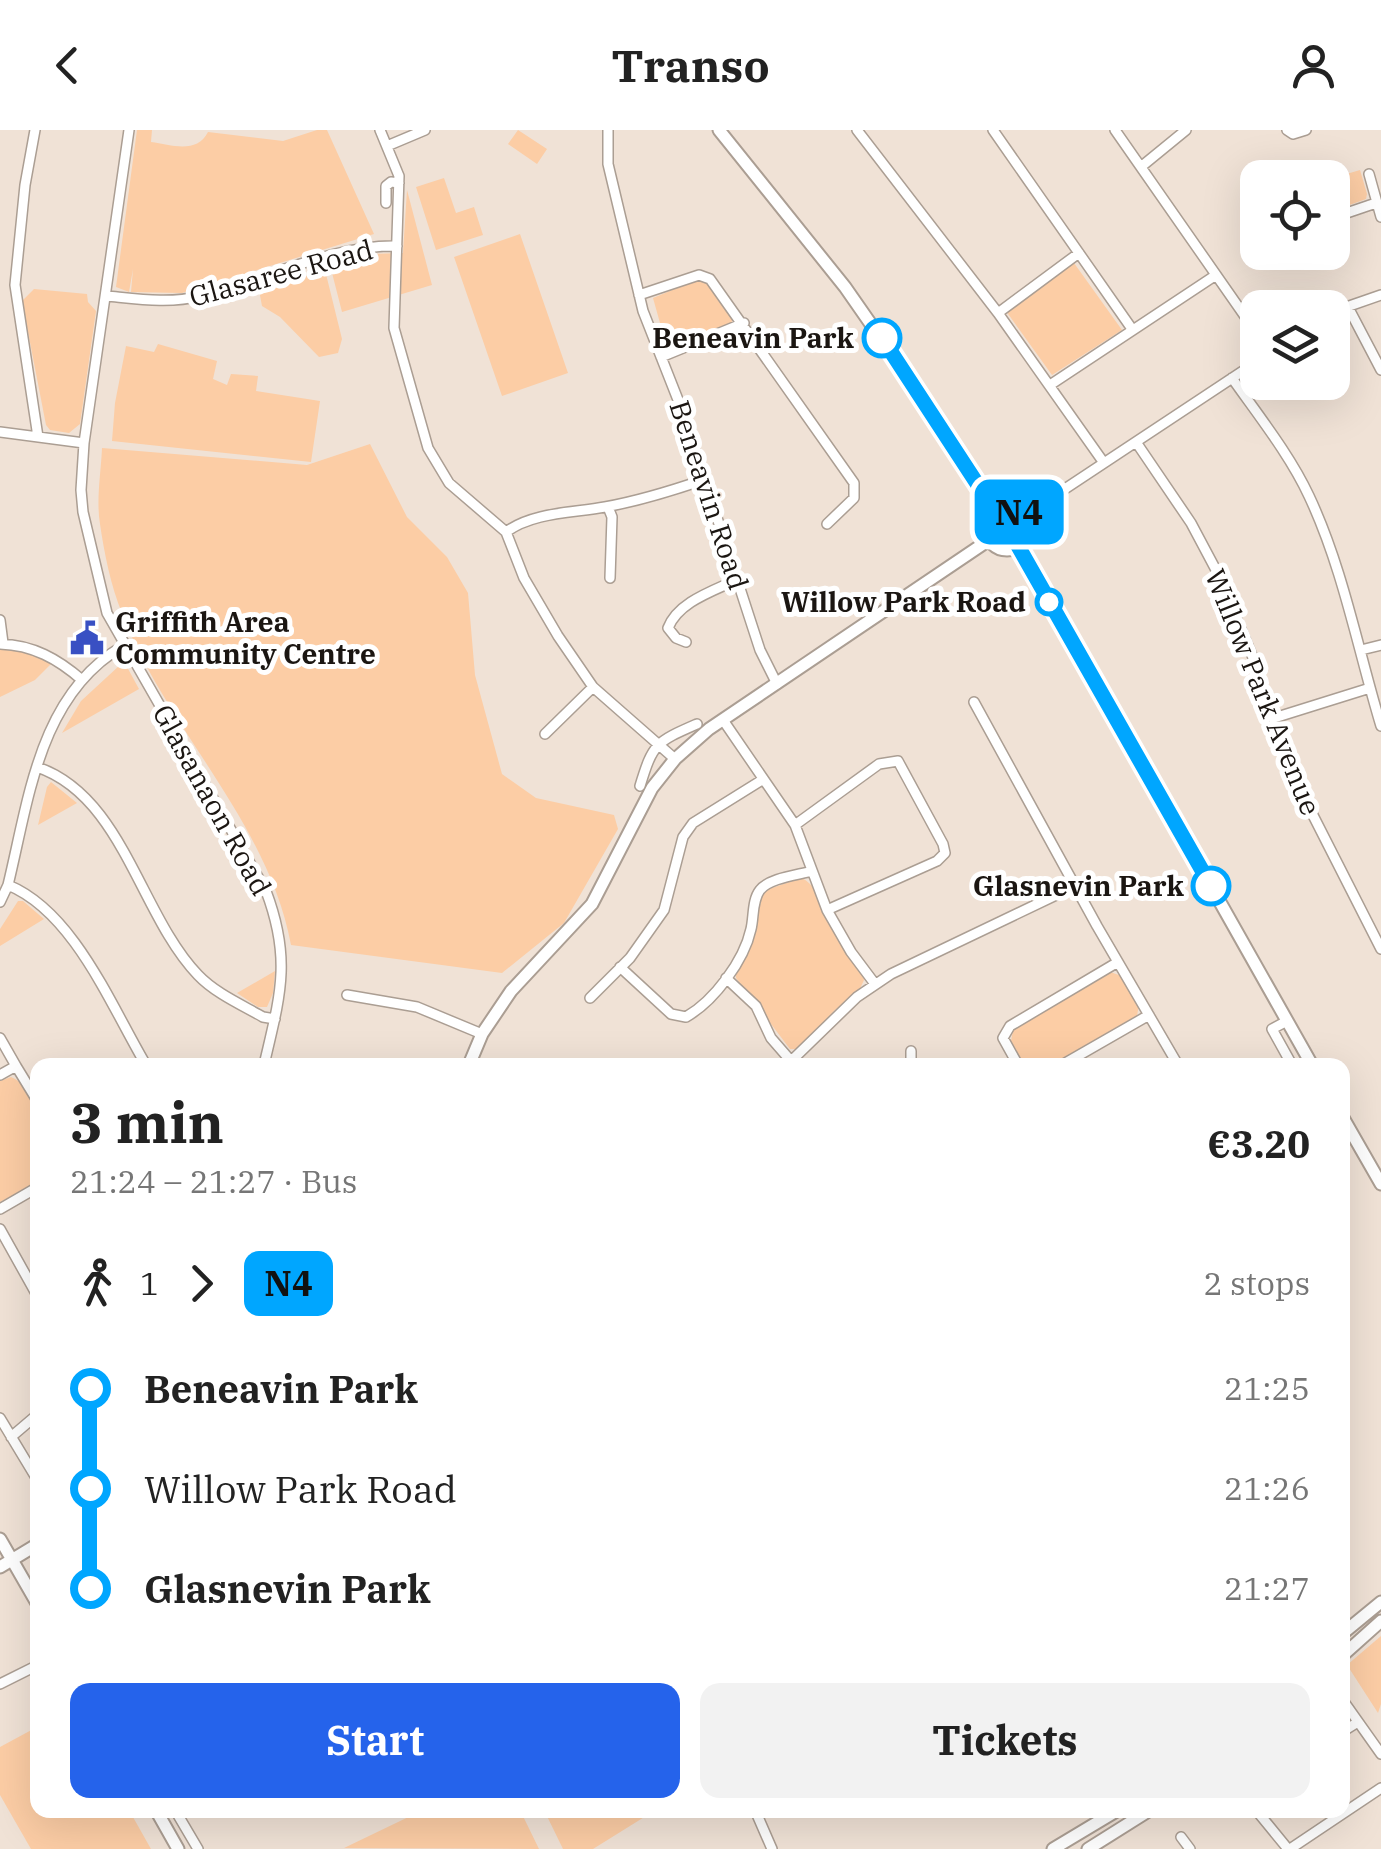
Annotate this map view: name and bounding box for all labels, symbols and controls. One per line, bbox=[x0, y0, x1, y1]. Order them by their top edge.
text: Transo bbox=[611, 36, 770, 94]
icon: back bbox=[40, 38, 95, 93]
icon: person bbox=[1286, 38, 1341, 93]
map controls bbox=[1240, 160, 1350, 400]
button: locate bbox=[1240, 160, 1350, 270]
street label: Glasaree Road bbox=[185, 230, 377, 315]
button: layers bbox=[1240, 290, 1350, 400]
place label: Beneavin Park bbox=[652, 319, 855, 356]
marker: Beneavin Park bbox=[863, 319, 901, 357]
street label: Beneavin Road bbox=[661, 396, 757, 594]
line badge: N4 bbox=[974, 480, 1064, 544]
text: N4 bbox=[995, 489, 1043, 535]
street label: Willow Park Avenue bbox=[1197, 563, 1330, 820]
place label: Willow Park Road bbox=[781, 583, 1026, 620]
marker: Willow Park Road bbox=[1036, 589, 1062, 615]
place label: Griffith Area Community Centre bbox=[115, 603, 376, 672]
public building icon: Griffith Area Community Centre bbox=[68, 619, 106, 657]
street label: Glasanaon Road bbox=[145, 698, 280, 902]
place label: Glasnevin Park bbox=[973, 867, 1185, 904]
marker: Glasnevin Park bbox=[1192, 867, 1230, 905]
text: 3 min bbox=[70, 1087, 224, 1158]
text: €3.20 bbox=[1207, 1119, 1310, 1168]
text: 21:24 – 21:27 · Bus bbox=[70, 1160, 357, 1202]
icon: walk bbox=[70, 1256, 125, 1311]
icon: forward bbox=[174, 1256, 229, 1311]
text: N4 bbox=[264, 1260, 313, 1306]
text: 1 bbox=[140, 1262, 159, 1304]
text: 2 stops bbox=[1203, 1262, 1310, 1304]
text: Beneavin Park bbox=[144, 1364, 418, 1413]
text: 21:25 bbox=[1224, 1367, 1310, 1409]
text: Willow Park Road bbox=[144, 1464, 457, 1513]
text: 21:26 bbox=[1224, 1467, 1310, 1509]
text: Glasnevin Park bbox=[144, 1564, 431, 1613]
text: 21:27 bbox=[1224, 1567, 1310, 1609]
button: Start bbox=[70, 1683, 680, 1798]
button: Tickets bbox=[700, 1683, 1310, 1798]

